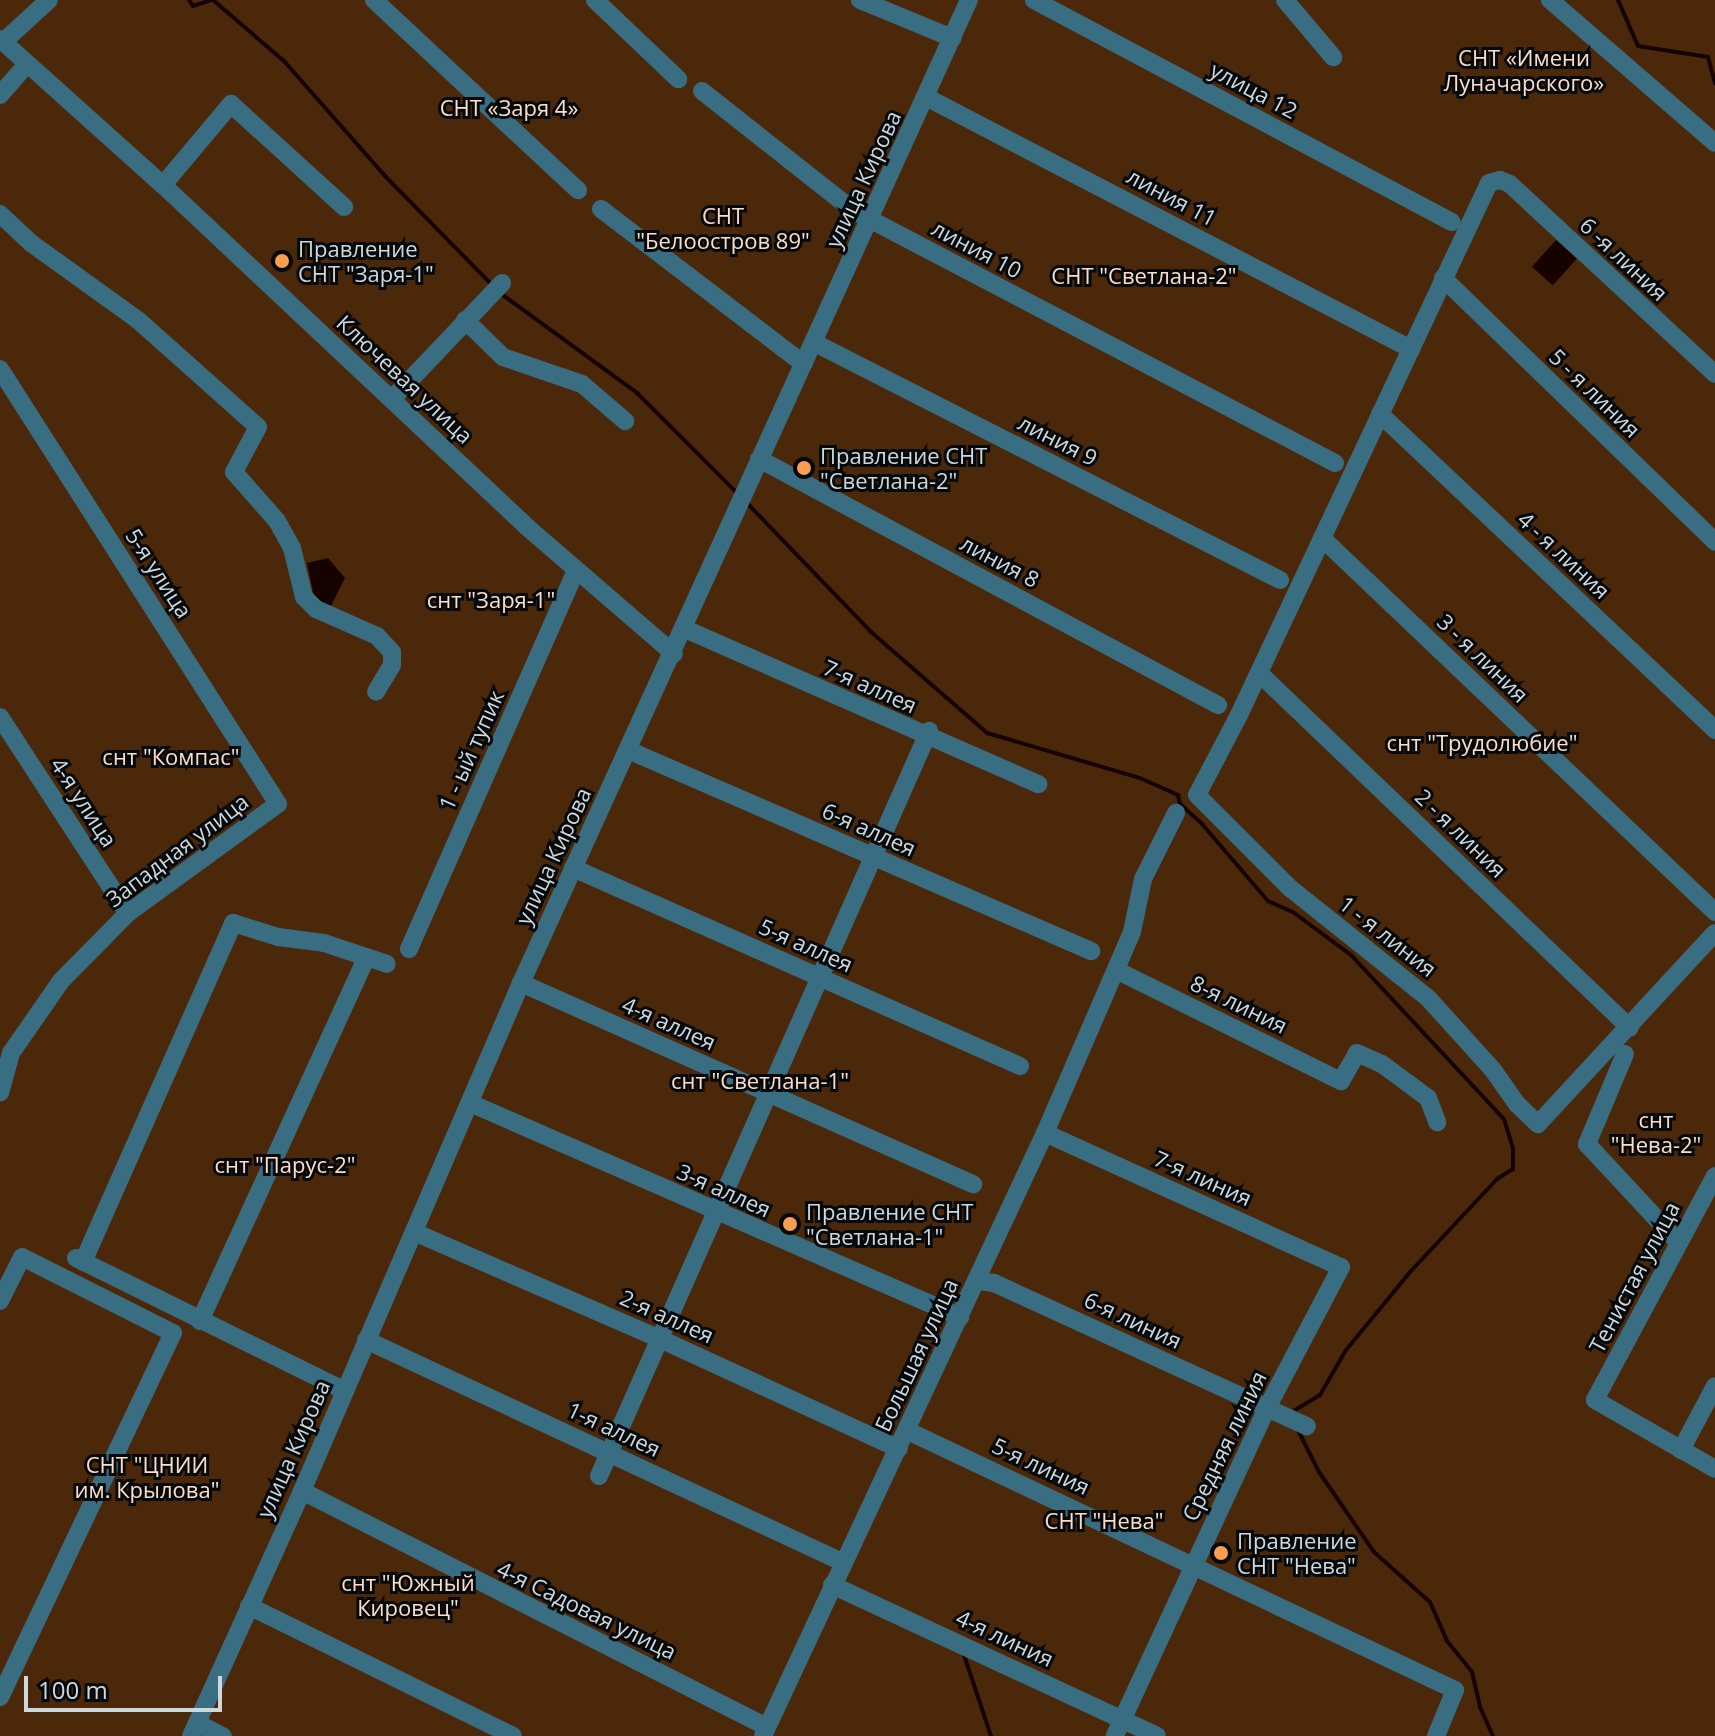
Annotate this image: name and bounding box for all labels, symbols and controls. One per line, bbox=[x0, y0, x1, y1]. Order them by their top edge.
park label: СНТ «Имени Луначарского» bbox=[1444, 44, 1604, 96]
street label: улица 12 bbox=[1206, 56, 1302, 124]
park label: СНТ «Заря 4» bbox=[440, 95, 578, 121]
street label: улица Кирова bbox=[820, 106, 906, 252]
street label: линия 11 bbox=[1123, 162, 1221, 232]
park label: СНТ "Белоостров 89" bbox=[636, 202, 810, 254]
street label: 6 -я линия bbox=[1575, 212, 1673, 306]
street label: линия 10 bbox=[928, 214, 1026, 284]
place label: Правление СНТ "Заря-1" bbox=[298, 235, 434, 286]
marker: Правление СНТ "Заря-1" bbox=[273, 252, 291, 270]
park label: СНТ "Светлана-2" bbox=[1051, 263, 1237, 289]
street label: Ключевая улица bbox=[332, 309, 478, 449]
street label: 5 - я линия bbox=[1544, 343, 1646, 443]
street label: линия 9 bbox=[1014, 409, 1102, 471]
place label: Правление СНТ "Светлана-2" bbox=[820, 442, 987, 494]
marker: Правление СНТ "Светлана-2" bbox=[795, 459, 813, 477]
street label: 4 - я линия bbox=[1513, 506, 1615, 604]
street label: 5-я улица bbox=[120, 523, 198, 623]
street label: линия 8 bbox=[956, 529, 1044, 593]
park label: снт "Заря-1" bbox=[427, 587, 555, 613]
street label: 3 - я линия bbox=[1432, 608, 1534, 708]
street label: 7-я аллея bbox=[819, 654, 921, 718]
street label: 1 - ый тупик bbox=[433, 686, 509, 814]
park label: снт "Трудолюбие" bbox=[1387, 730, 1577, 756]
park label: снт "Компас" bbox=[102, 744, 240, 770]
street label: 4-я улица bbox=[45, 752, 123, 852]
street label: улица Кирова bbox=[510, 783, 596, 929]
street label: 2 - я линия bbox=[1410, 783, 1512, 883]
street label: Западная улица bbox=[101, 788, 253, 912]
street label: 6-я аллея bbox=[818, 797, 920, 861]
street label: 1 - я линия bbox=[1334, 890, 1442, 982]
street label: 5-я аллея bbox=[755, 913, 857, 977]
street label: 8-я линия bbox=[1186, 969, 1292, 1039]
street label: 4-я аллея bbox=[618, 991, 720, 1055]
park label: снт "Светлана-1" bbox=[671, 1068, 849, 1094]
park label: снт "Нева-2" bbox=[1611, 1106, 1701, 1158]
street label: 7-я линия bbox=[1150, 1145, 1256, 1211]
park label: снт "Парус-2" bbox=[215, 1152, 355, 1178]
street label: 3-я аллея bbox=[673, 1158, 775, 1222]
street label: Тенистая улица bbox=[1583, 1197, 1685, 1357]
place label: Правление СНТ "Светлана-1" bbox=[806, 1198, 973, 1250]
marker: Правление СНТ "Светлана-1" bbox=[781, 1215, 799, 1233]
street label: Большая улица bbox=[869, 1274, 963, 1436]
street label: 2-я аллея bbox=[616, 1284, 718, 1348]
street label: 6-я линия bbox=[1080, 1286, 1186, 1354]
street label: Средняя линия bbox=[1176, 1367, 1272, 1525]
street label: улица Кирова bbox=[251, 1376, 335, 1522]
street label: 1-я аллея bbox=[563, 1396, 665, 1462]
street label: 5-я линия bbox=[988, 1432, 1094, 1500]
park label: СНТ "ЦНИИ им. Крылова" bbox=[75, 1451, 219, 1502]
park label: СНТ "Нева" bbox=[1045, 1508, 1163, 1534]
place label: Правление СНТ "Нева" bbox=[1237, 1527, 1357, 1578]
marker: Правление СНТ "Нева" bbox=[1212, 1544, 1230, 1562]
street label: 4-я Садовая улица bbox=[493, 1555, 681, 1665]
park label: снт "Южный Кировец" bbox=[341, 1569, 475, 1620]
street label: 4-я линия bbox=[952, 1604, 1058, 1672]
scale bar bbox=[28, 1660, 226, 1710]
text: 100 m bbox=[38, 1673, 108, 1706]

